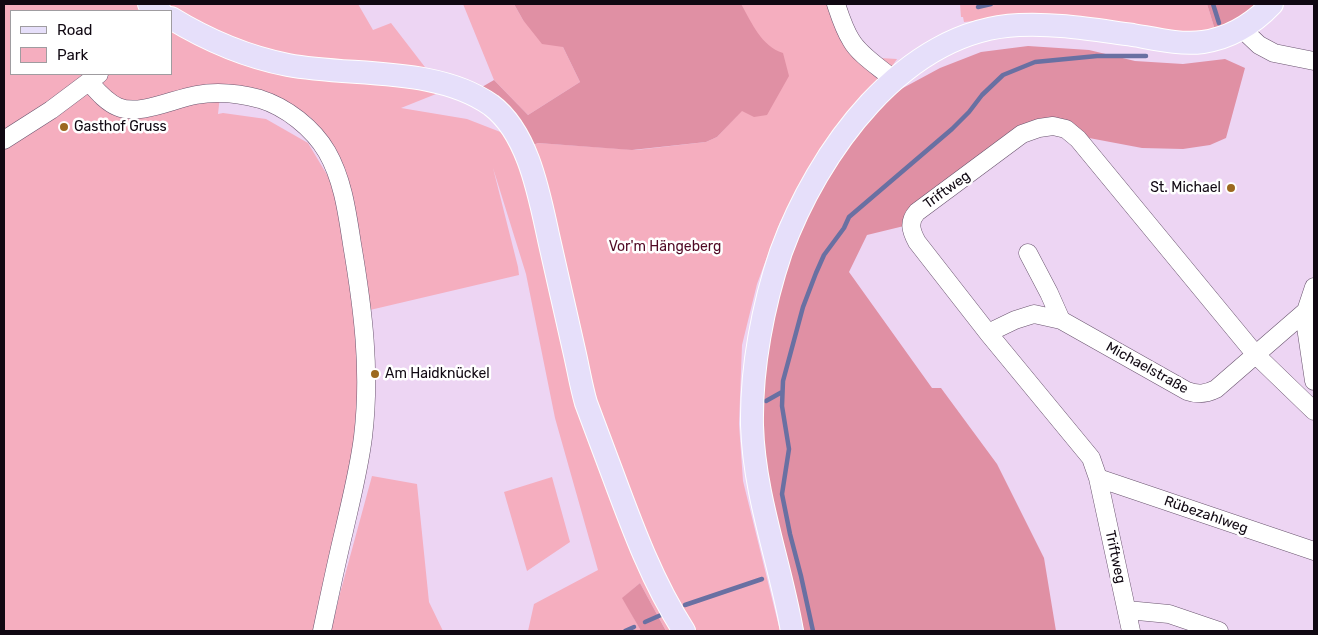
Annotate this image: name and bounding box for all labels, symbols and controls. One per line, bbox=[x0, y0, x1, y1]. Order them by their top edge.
legend bbox=[10, 10, 172, 75]
text: Road bbox=[57, 21, 93, 39]
text: Park bbox=[57, 46, 88, 64]
place label: Gasthof Gruss bbox=[74, 119, 167, 135]
marker: Gasthof Gruss bbox=[58, 121, 70, 133]
street label: Triftweg bbox=[920, 167, 974, 213]
place label: St. Michael bbox=[1150, 180, 1221, 196]
marker: St. Michael bbox=[1225, 182, 1237, 194]
park label: Vor'm Hängeberg bbox=[609, 239, 721, 255]
street label: Michaelstraße bbox=[1103, 339, 1191, 397]
place label: Am Haidknückel bbox=[385, 366, 490, 382]
marker: Am Haidknückel bbox=[369, 368, 381, 380]
street label: Rübezahlweg bbox=[1162, 493, 1250, 537]
street label: Triftweg bbox=[1101, 529, 1129, 585]

